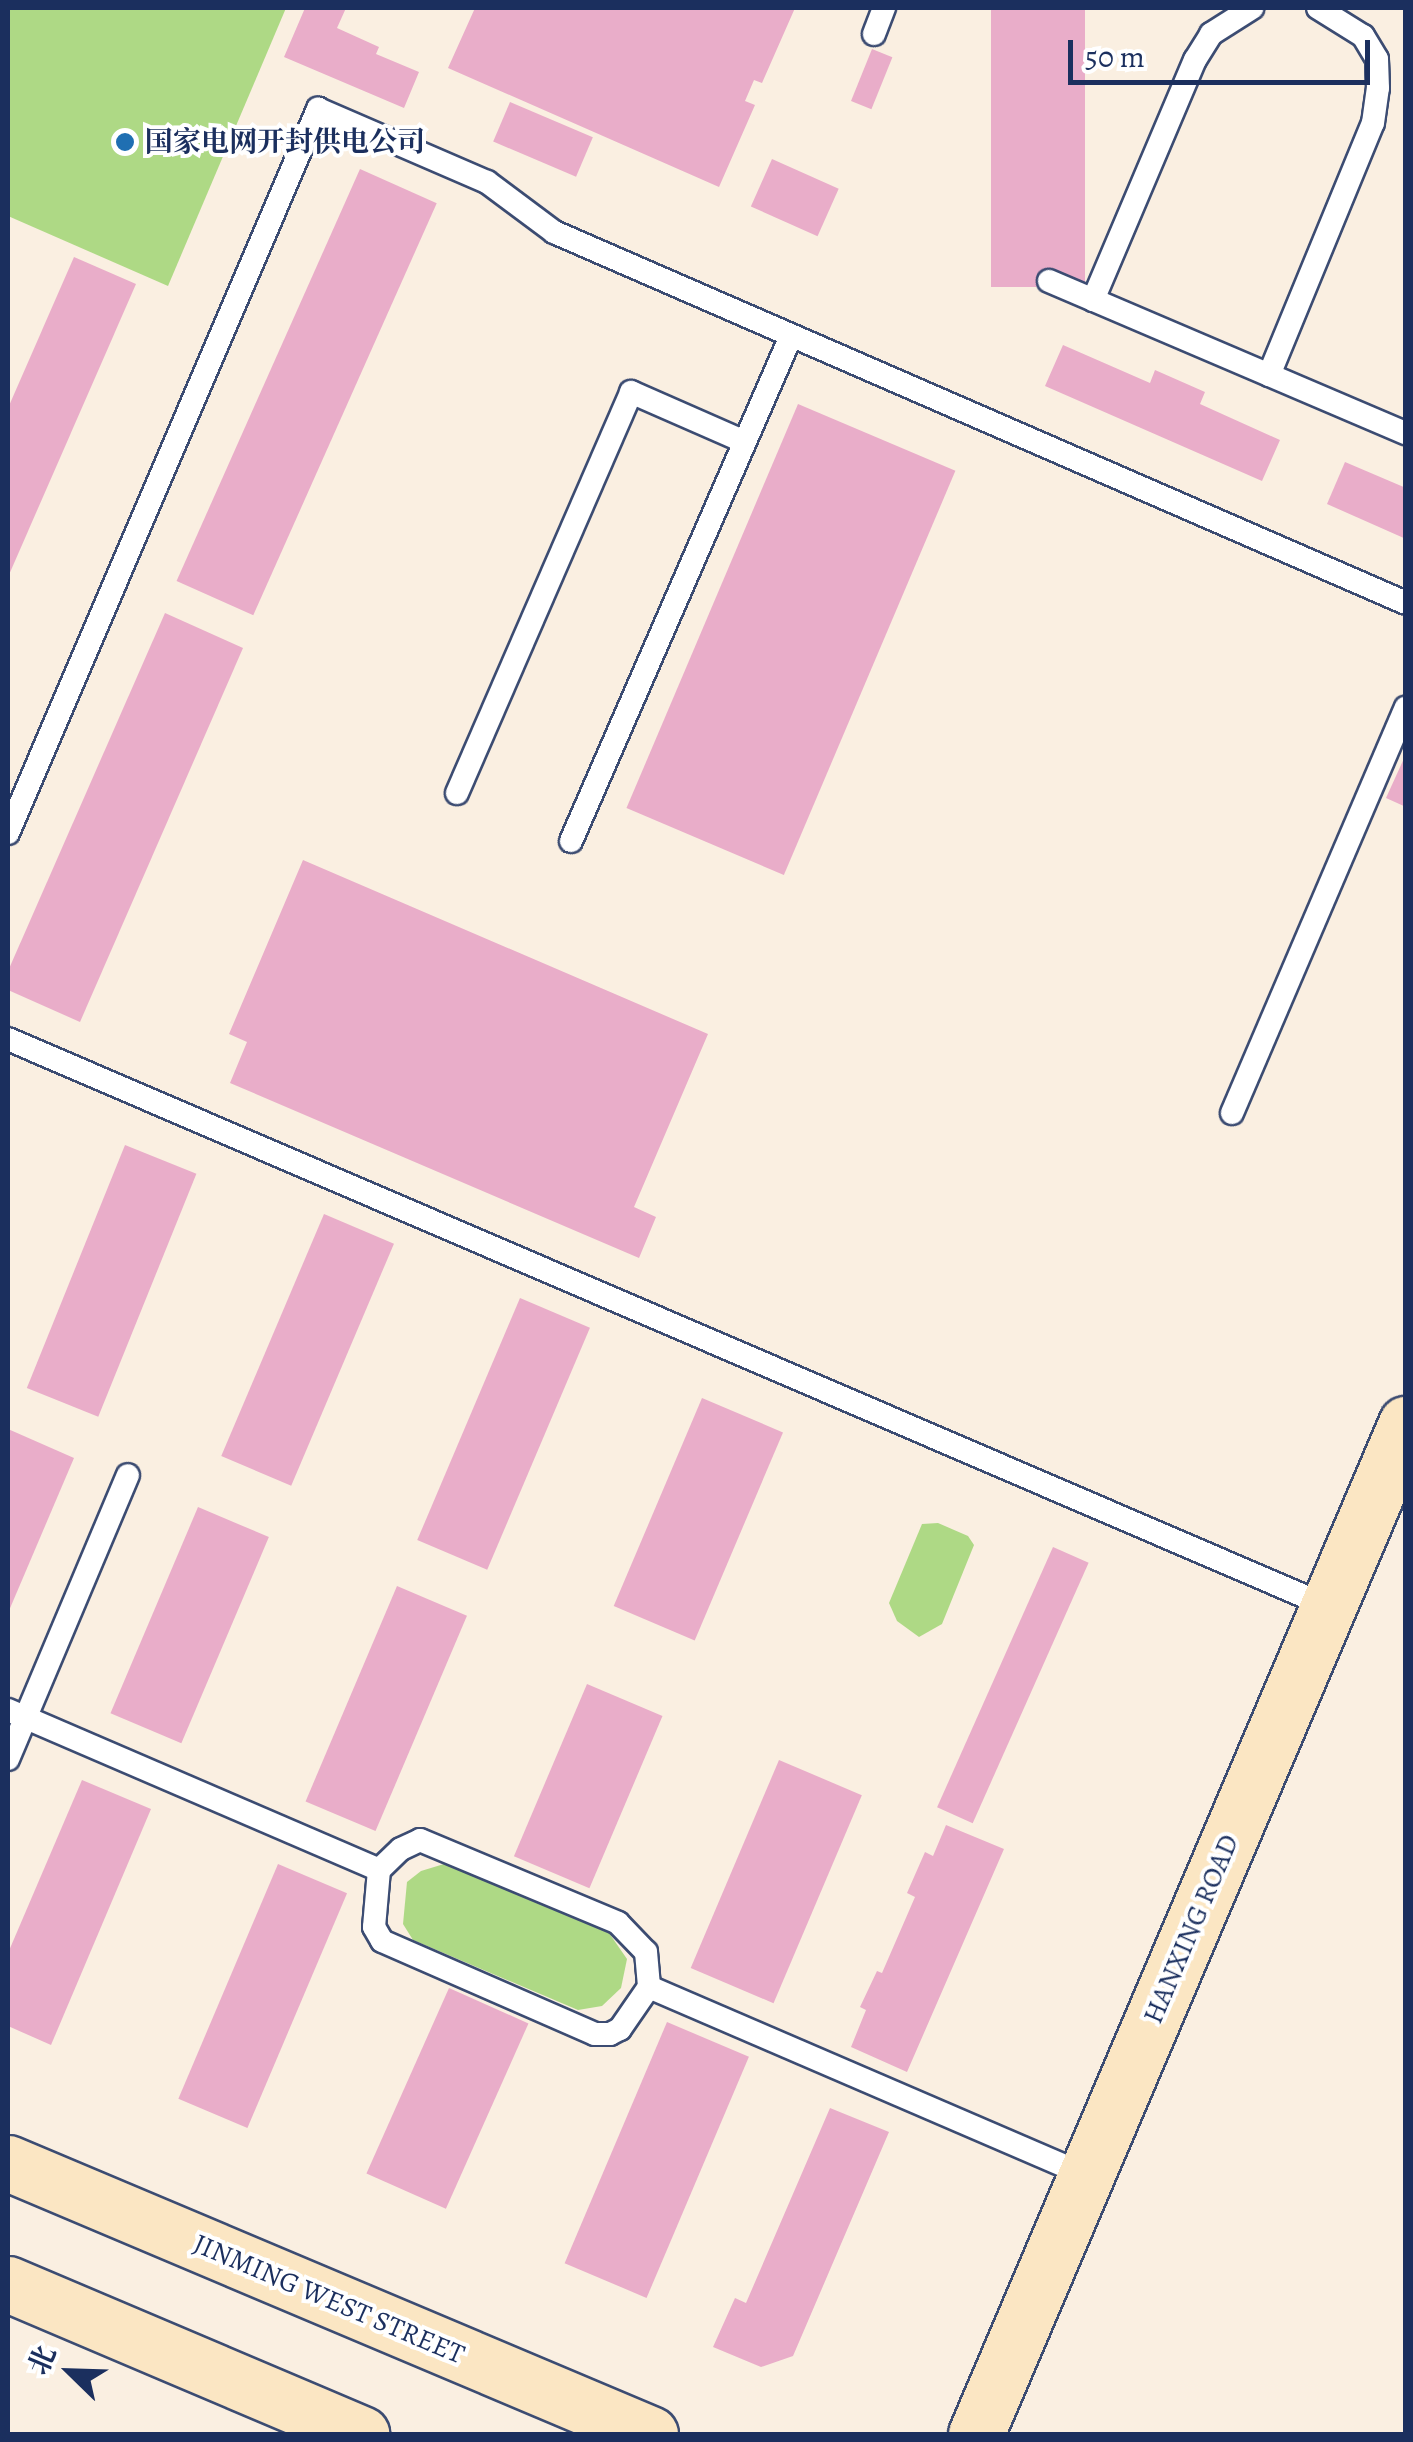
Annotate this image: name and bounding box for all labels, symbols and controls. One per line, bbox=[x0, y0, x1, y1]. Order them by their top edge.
scale bar bbox=[1073, 20, 1376, 82]
text: 50 m bbox=[1085, 37, 1145, 77]
place label: 国家电网开封供电公司 bbox=[145, 125, 425, 159]
marker: 国家电网开封供电公司 bbox=[114, 131, 136, 153]
street label: HANXING ROAD bbox=[1136, 1829, 1246, 2029]
street label: JINMING WEST STREET bbox=[188, 2227, 470, 2371]
north arrow bbox=[20, 2322, 120, 2422]
text: 北 bbox=[19, 2340, 65, 2381]

